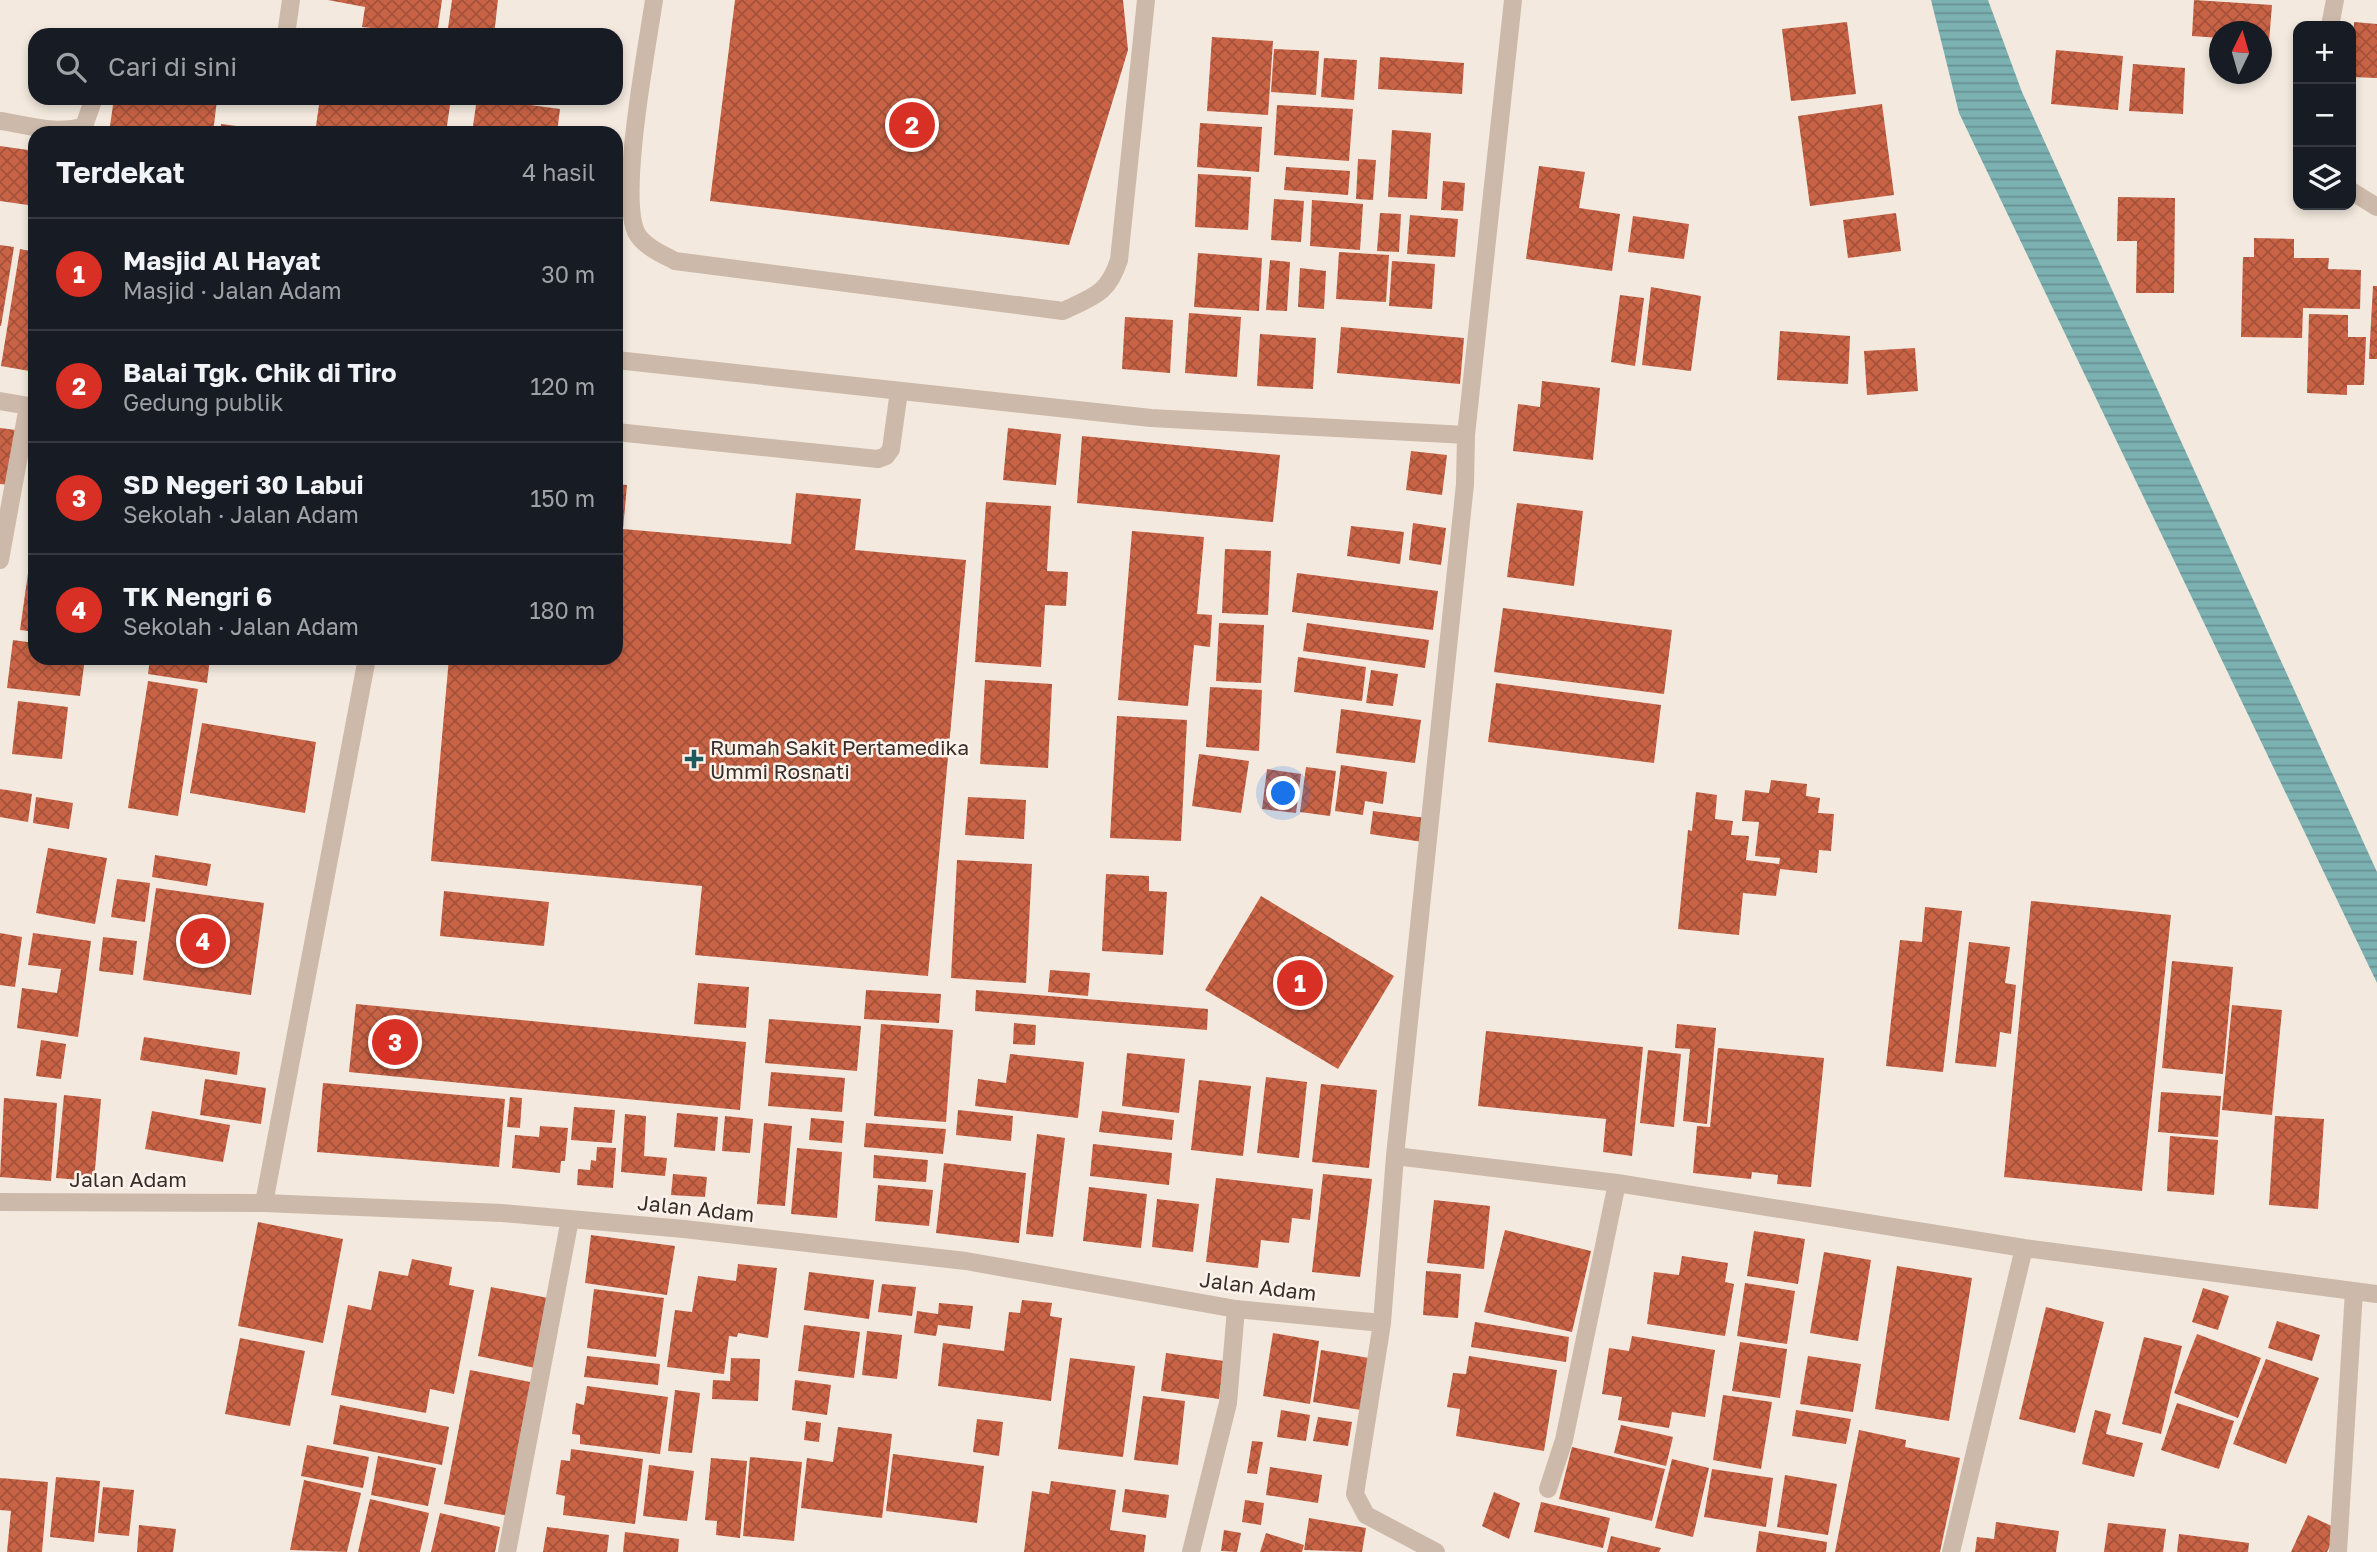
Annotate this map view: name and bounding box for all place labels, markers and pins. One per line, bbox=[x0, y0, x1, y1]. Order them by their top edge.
pin: 2 bbox=[889, 99, 935, 151]
place label: Rumah Sakit Pertamedika Ummi Rosnati bbox=[710, 734, 969, 784]
marker: Rumah Sakit Pertamedika Ummi Rosnati bbox=[684, 749, 704, 769]
pin: 4 bbox=[180, 915, 226, 967]
pin: 1 bbox=[1277, 957, 1323, 1009]
pin: 3 bbox=[372, 1016, 418, 1068]

